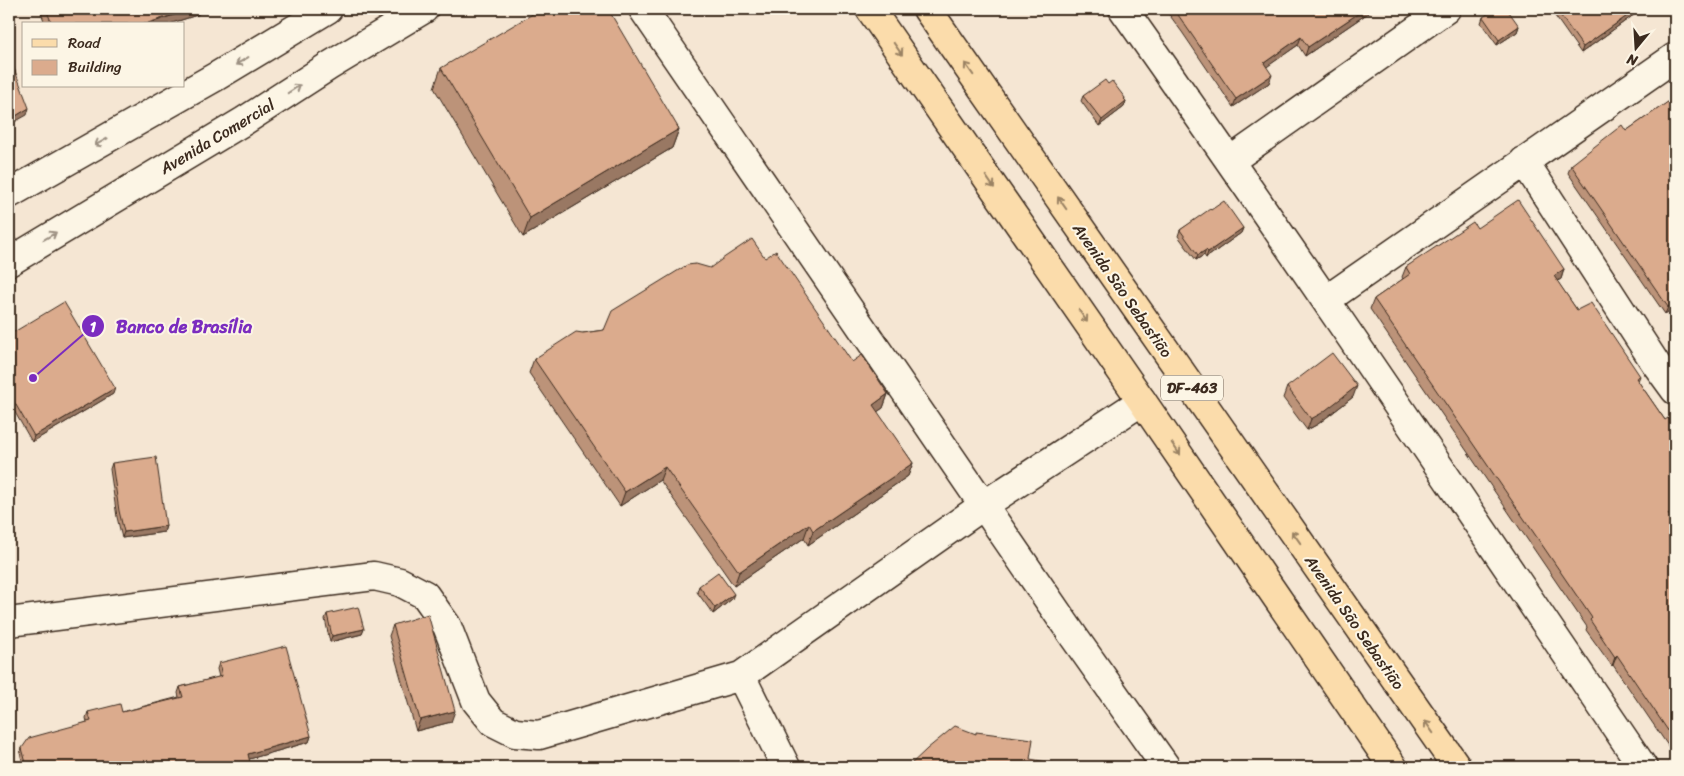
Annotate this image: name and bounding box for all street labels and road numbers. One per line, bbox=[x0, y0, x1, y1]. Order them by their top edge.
street label: Avenida Comercial bbox=[153, 90, 281, 183]
street label: Avenida São Sebastião bbox=[1064, 216, 1180, 364]
road number: DF-463 bbox=[1161, 376, 1223, 400]
street label: Avenida São Sebastião bbox=[1296, 548, 1412, 696]

